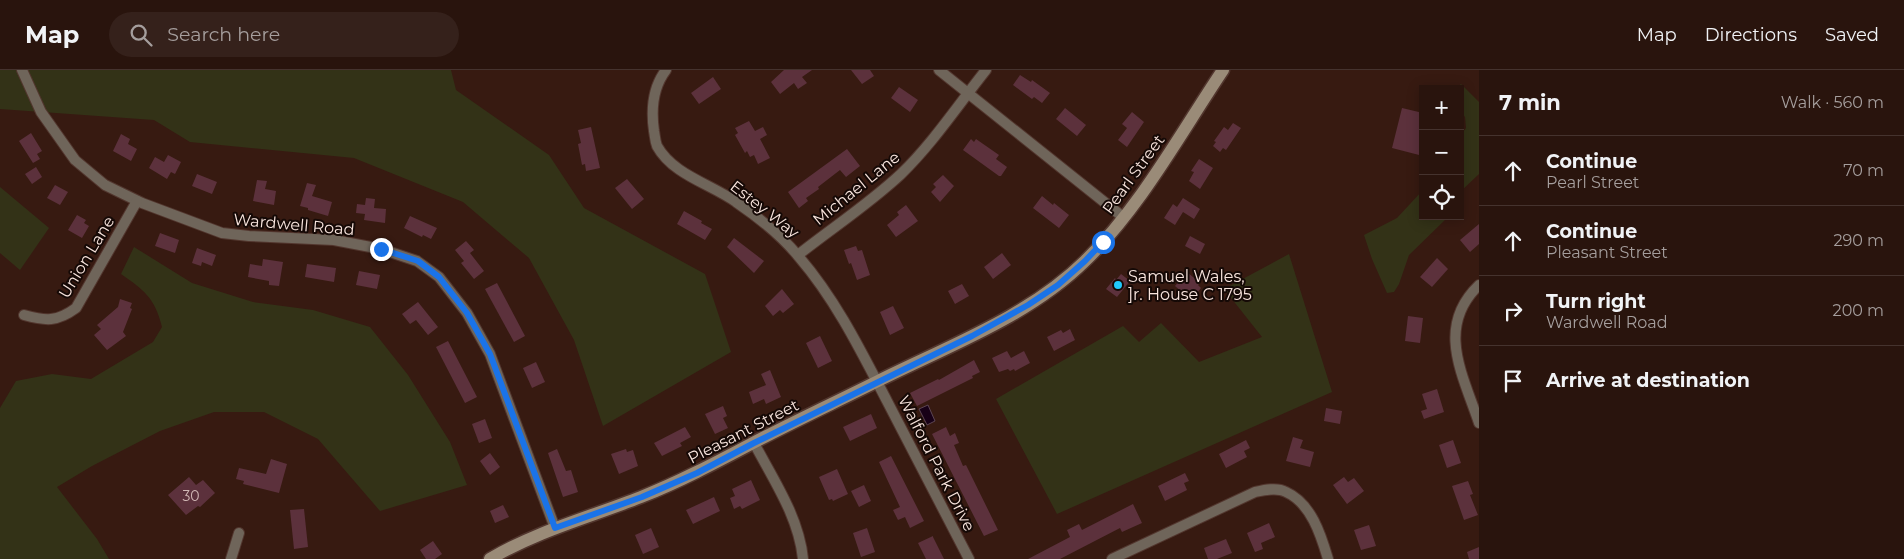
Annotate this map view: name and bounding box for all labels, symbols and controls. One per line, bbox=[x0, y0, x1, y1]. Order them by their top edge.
search box bbox=[109, 12, 459, 57]
text: Map bbox=[25, 20, 79, 49]
icon: search bbox=[127, 21, 155, 49]
text: Search here bbox=[167, 23, 280, 46]
text: Map bbox=[1637, 24, 1677, 46]
text: Directions bbox=[1705, 24, 1797, 46]
text: Saved bbox=[1825, 24, 1879, 46]
map controls bbox=[1419, 85, 1464, 220]
button: + bbox=[1419, 85, 1464, 130]
text: 7 min bbox=[1499, 90, 1561, 115]
text: Walk · 560 m bbox=[1781, 93, 1884, 112]
button: − bbox=[1419, 130, 1464, 175]
street label: Pearl Street bbox=[1098, 131, 1169, 218]
street label: Michael Lane bbox=[809, 148, 904, 229]
text: Continue bbox=[1546, 150, 1637, 173]
icon: ahead bbox=[1499, 157, 1527, 185]
text: 70 m bbox=[1843, 161, 1884, 180]
text: Pearl Street bbox=[1546, 173, 1639, 192]
button: locate bbox=[1419, 175, 1464, 220]
street label: Estey Way bbox=[727, 177, 803, 242]
street label: Wardwell Road bbox=[233, 210, 355, 239]
street label: Union Lane bbox=[55, 213, 118, 302]
text: Continue bbox=[1546, 220, 1637, 243]
icon: ahead bbox=[1499, 227, 1527, 255]
route start bbox=[1092, 231, 1115, 254]
text: 290 m bbox=[1833, 231, 1884, 250]
route end bbox=[370, 238, 393, 261]
text: Pleasant Street bbox=[1546, 243, 1668, 262]
place label: Samuel Wales, ]r. House C 1795 bbox=[1128, 267, 1252, 304]
marker: Samuel Wales, ]r. House C 1795 bbox=[1112, 279, 1124, 291]
text: Turn right bbox=[1546, 290, 1646, 313]
icon: right bbox=[1499, 297, 1527, 325]
text: 200 m bbox=[1833, 301, 1884, 320]
text: Wardwell Road bbox=[1546, 313, 1668, 332]
icon: arrive bbox=[1499, 367, 1527, 395]
text: Arrive at destination bbox=[1546, 369, 1750, 392]
street label: Walford Park Drive bbox=[894, 392, 979, 534]
street label: Pleasant Street bbox=[685, 395, 802, 468]
house number: 30 bbox=[182, 487, 200, 505]

